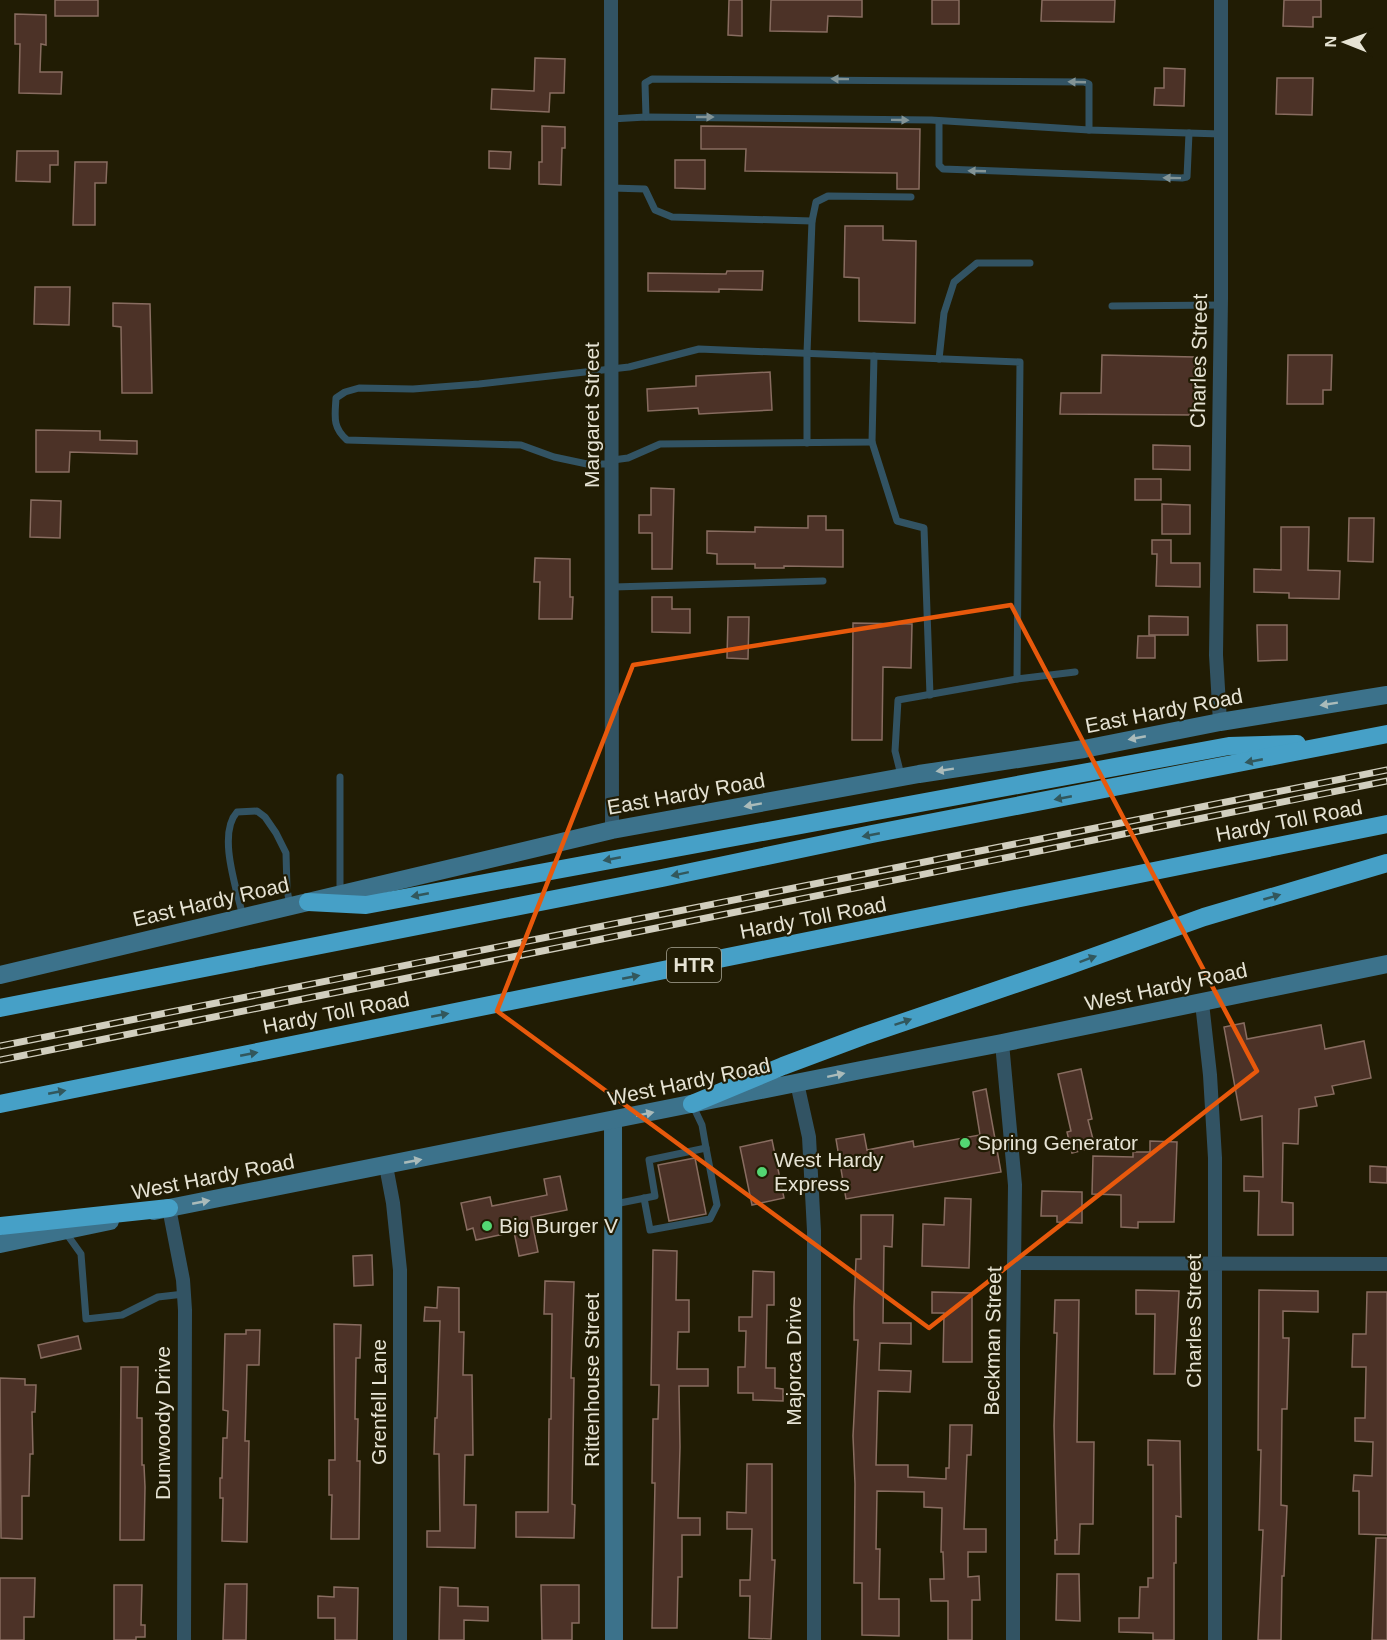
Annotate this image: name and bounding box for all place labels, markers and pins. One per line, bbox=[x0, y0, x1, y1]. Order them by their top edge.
place label: Spring Generator bbox=[977, 1131, 1138, 1154]
marker: Spring Generator bbox=[958, 1136, 972, 1150]
place label: West Hardy Express bbox=[774, 1148, 884, 1195]
marker: West Hardy Express bbox=[755, 1165, 769, 1179]
place label: Big Burger V bbox=[499, 1214, 618, 1237]
marker: Big Burger V bbox=[480, 1219, 494, 1233]

